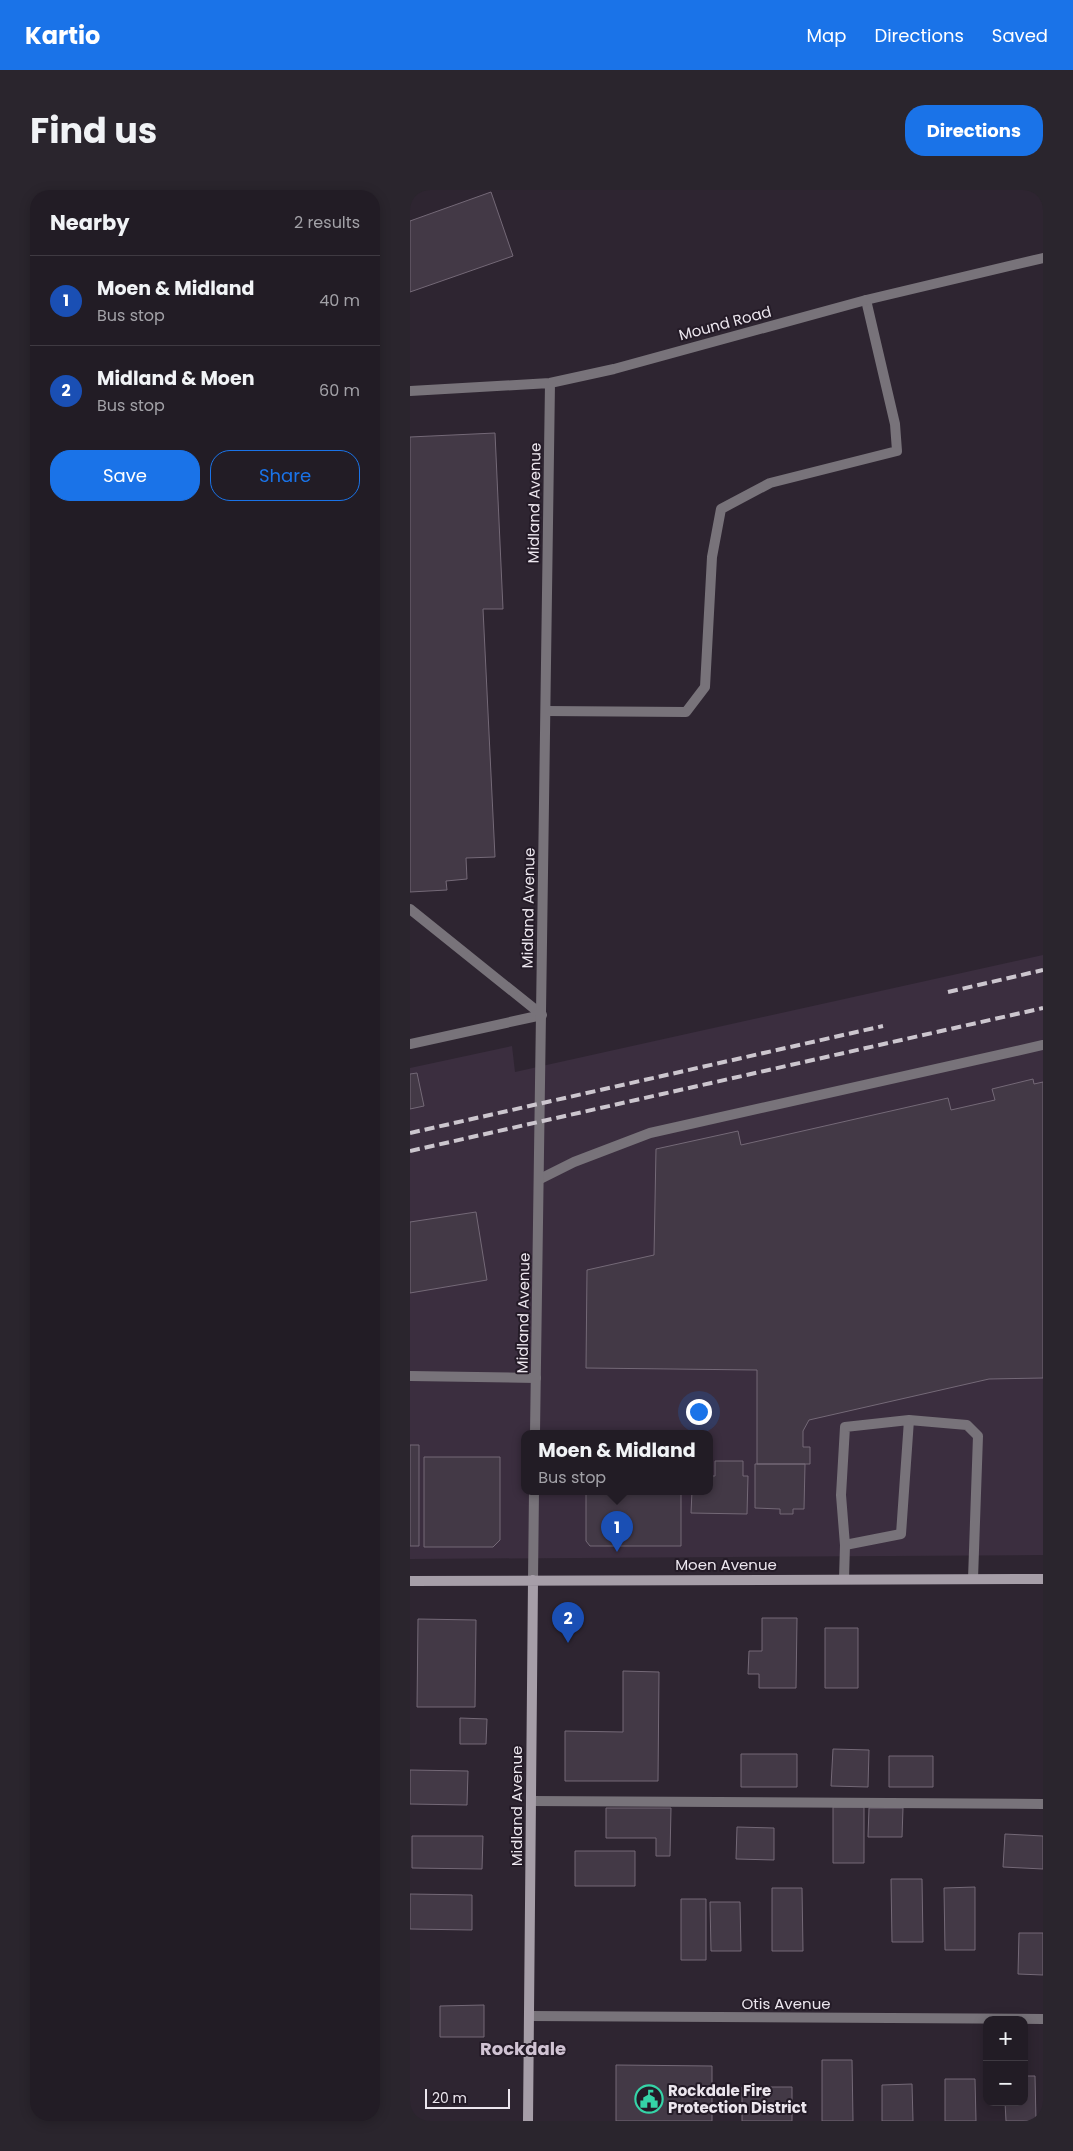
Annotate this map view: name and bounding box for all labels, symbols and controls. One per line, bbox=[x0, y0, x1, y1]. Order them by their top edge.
text: Kartio bbox=[25, 19, 100, 52]
text: Map bbox=[807, 23, 846, 48]
text: Directions bbox=[874, 23, 964, 48]
text: Saved bbox=[992, 23, 1048, 48]
button: Directions bbox=[905, 105, 1043, 156]
text: Find us bbox=[30, 106, 157, 155]
text: Nearby bbox=[50, 208, 130, 237]
text: 2 results bbox=[294, 211, 360, 234]
text: Moen & Midland bbox=[97, 275, 254, 302]
text: 1 bbox=[63, 289, 69, 312]
text: 40 m bbox=[319, 289, 360, 312]
street label: Mound Road bbox=[676, 301, 774, 345]
text: Bus stop bbox=[97, 304, 165, 327]
text: Midland & Moen bbox=[97, 365, 254, 392]
text: 2 bbox=[61, 379, 71, 402]
text: 60 m bbox=[319, 379, 360, 402]
text: Bus stop bbox=[97, 394, 165, 417]
street label: Midland Avenue bbox=[522, 442, 546, 564]
button: Save bbox=[50, 450, 200, 501]
button: Share bbox=[210, 450, 360, 501]
street label: Midland Avenue bbox=[516, 847, 540, 969]
street label: Midland Avenue bbox=[511, 1252, 535, 1374]
your location bbox=[686, 1399, 712, 1425]
popup bbox=[521, 1430, 713, 1495]
text: Moen & Midland bbox=[538, 1437, 696, 1464]
text: Bus stop bbox=[538, 1466, 606, 1489]
pin: 1 bbox=[601, 1511, 633, 1552]
street label: Moen Avenue bbox=[675, 1554, 777, 1575]
pin: 2 bbox=[552, 1602, 584, 1643]
street label: Midland Avenue bbox=[506, 1746, 527, 1866]
street label: Otis Avenue bbox=[741, 1993, 831, 2014]
map controls bbox=[983, 2016, 1028, 2106]
button: + bbox=[983, 2016, 1028, 2061]
district label: Rockdale bbox=[480, 2036, 566, 2061]
button: − bbox=[983, 2061, 1028, 2106]
place label: Rockdale Fire Protection District bbox=[668, 2080, 807, 2118]
public building icon: Rockdale Fire Protection District bbox=[634, 2084, 664, 2114]
scale bar bbox=[425, 2086, 510, 2109]
text: 20 m bbox=[432, 2088, 467, 2108]

